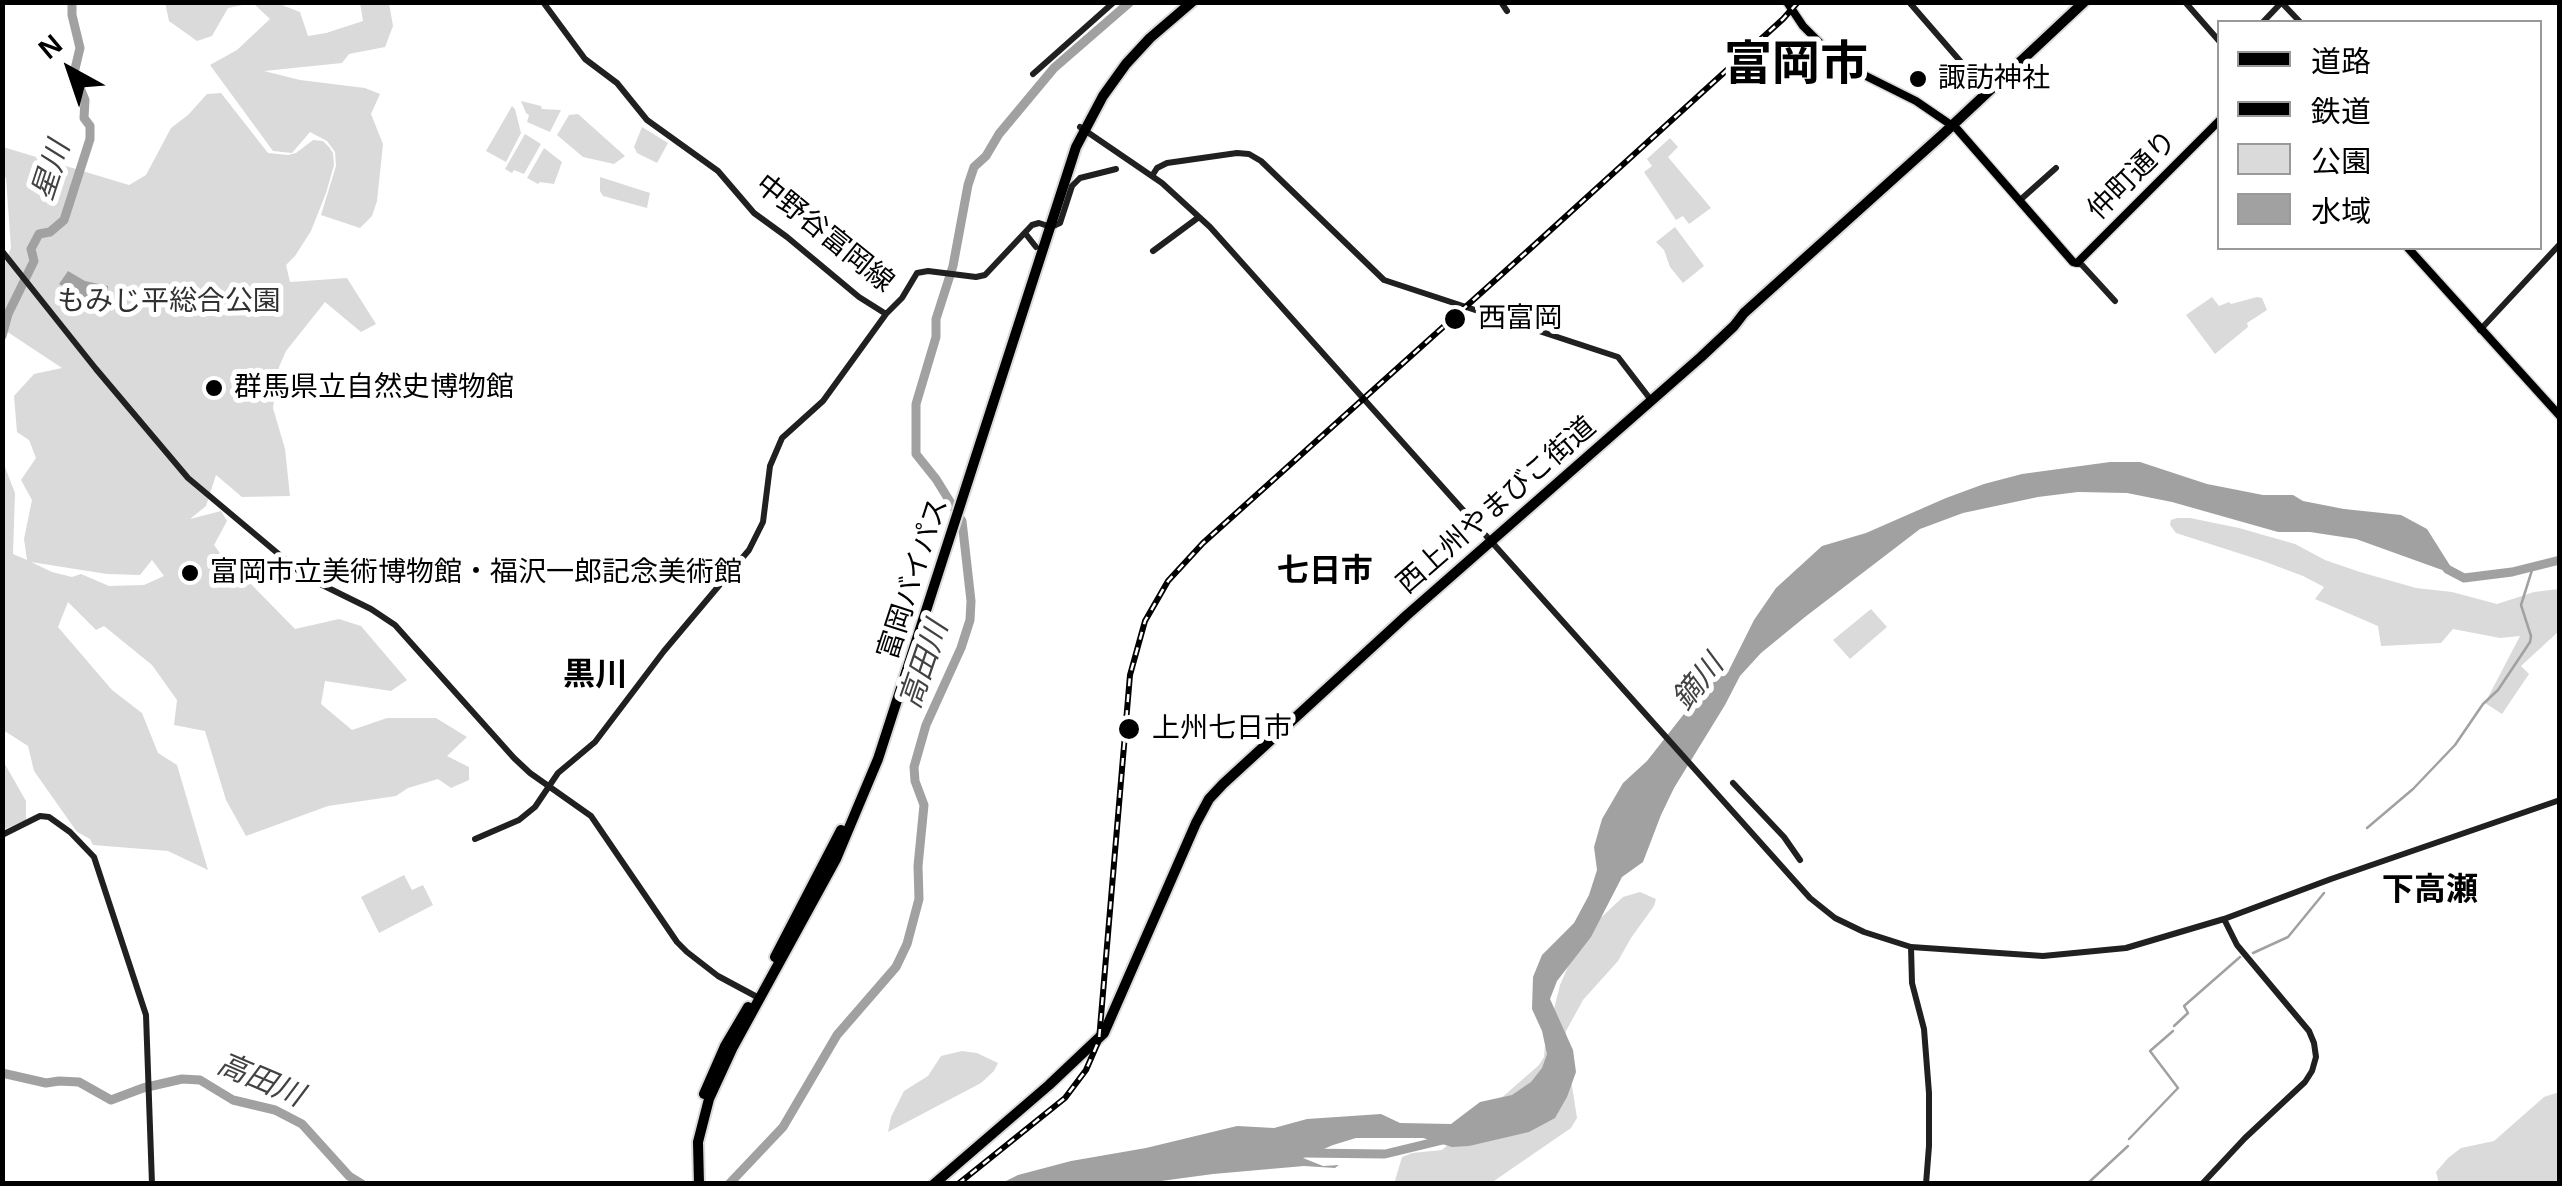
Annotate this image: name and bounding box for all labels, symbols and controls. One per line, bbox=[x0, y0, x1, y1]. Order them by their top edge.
north arrow bbox=[20, 20, 120, 120]
legend bbox=[2217, 20, 2542, 250]
text: N bbox=[33, 28, 68, 65]
district label: 富岡市 bbox=[1724, 38, 1868, 96]
text: 道路 bbox=[2311, 45, 2371, 78]
place label: 諏訪神社 bbox=[1938, 62, 2050, 96]
marker: 諏訪神社 bbox=[1907, 68, 1929, 90]
text: 鉄道 bbox=[2311, 95, 2371, 128]
street label: 仲町通り bbox=[2082, 125, 2184, 227]
water label: 星川 bbox=[26, 137, 78, 205]
text: 公園 bbox=[2311, 145, 2371, 178]
street label: 中野谷富岡線 bbox=[748, 168, 900, 300]
text: 水域 bbox=[2311, 195, 2371, 228]
park label: もみじ平総合公園 bbox=[57, 285, 281, 319]
place label: 西富岡 bbox=[1478, 302, 1562, 336]
marker: 西富岡 bbox=[1442, 306, 1468, 332]
place label: 群馬県立自然史博物館 bbox=[234, 371, 514, 405]
marker: 群馬県立自然史博物館 bbox=[203, 377, 225, 399]
street label: 西上州やまびこ街道 bbox=[1391, 411, 1603, 601]
street label: 富岡バイパス bbox=[872, 494, 956, 664]
district label: 七日市 bbox=[1277, 553, 1373, 591]
place label: 富岡市立美術博物館・福沢一郎記念美術館 bbox=[210, 556, 742, 590]
marker: 富岡市立美術博物館・福沢一郎記念美術館 bbox=[179, 562, 201, 584]
water label: 高田川 bbox=[893, 617, 957, 713]
water label: 鏑川 bbox=[1666, 648, 1732, 718]
district label: 黒川 bbox=[563, 657, 627, 695]
place label: 上州七日市 bbox=[1152, 712, 1292, 746]
marker: 上州七日市 bbox=[1116, 716, 1142, 742]
district label: 下高瀬 bbox=[2382, 872, 2478, 910]
water label: 高田川 bbox=[212, 1047, 308, 1115]

